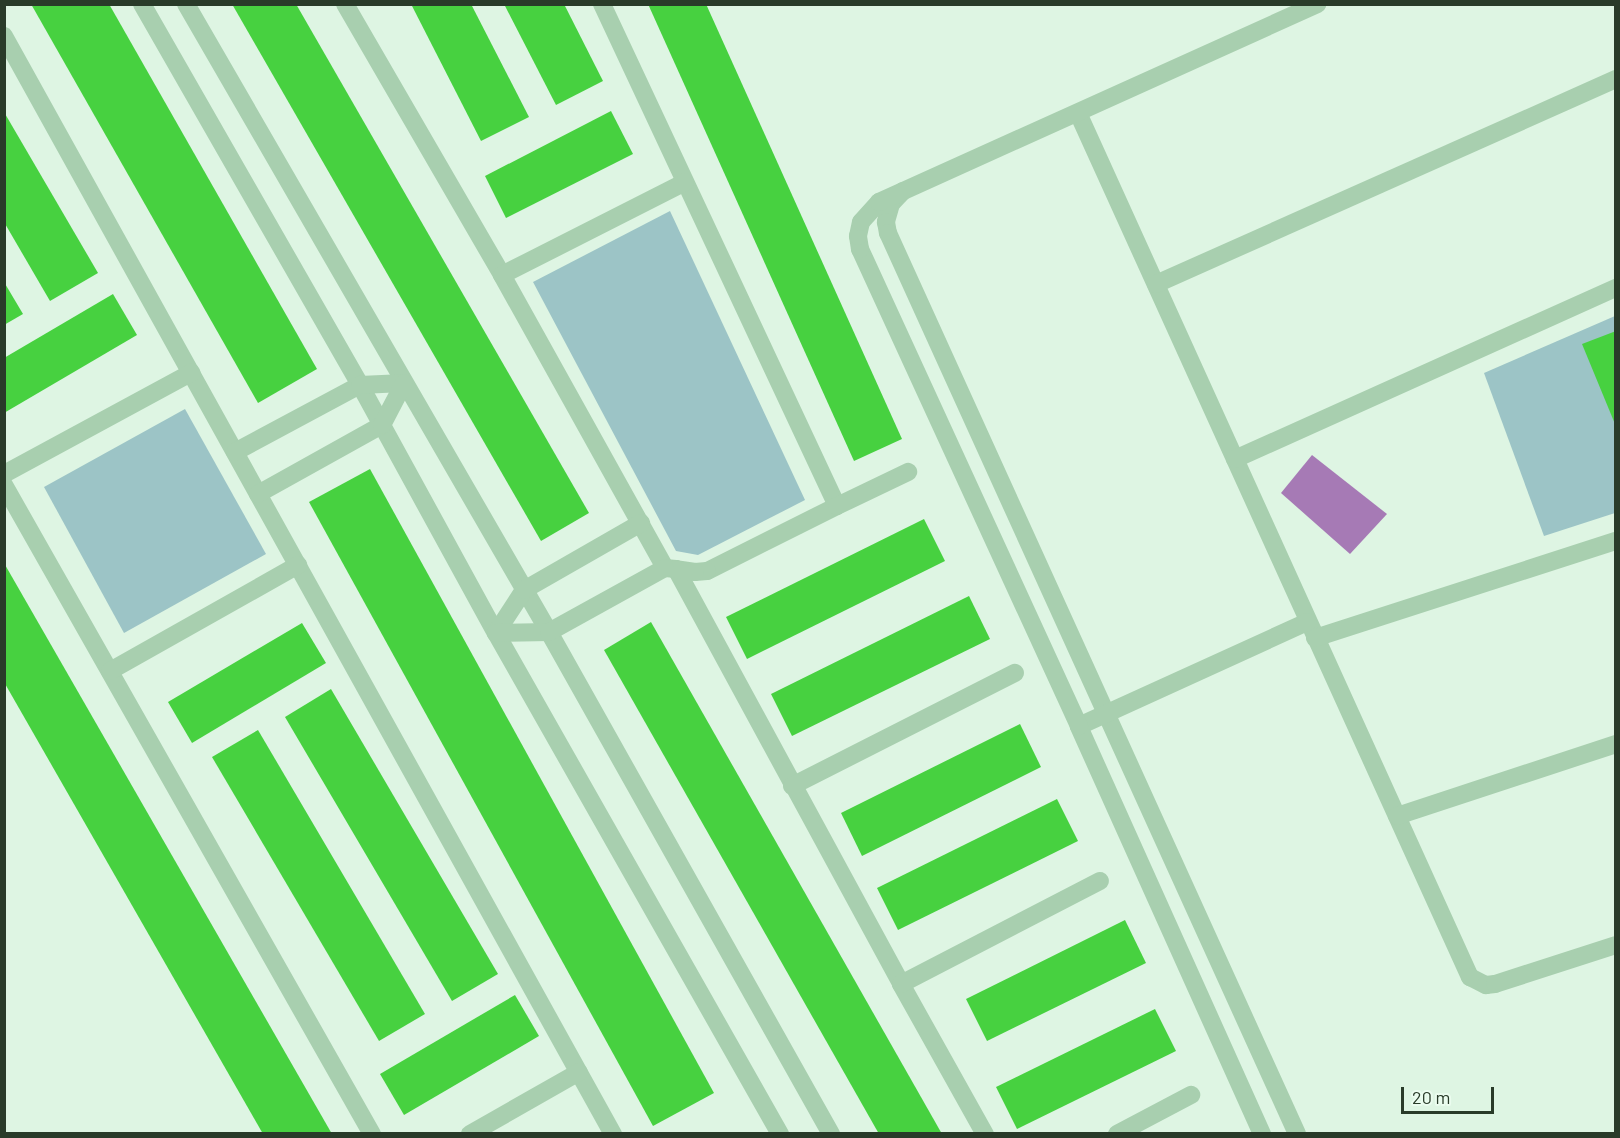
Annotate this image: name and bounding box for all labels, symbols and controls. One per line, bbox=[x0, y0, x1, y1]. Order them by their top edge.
scale bar bbox=[1404, 1075, 1497, 1113]
text: 20 m bbox=[1412, 1086, 1450, 1108]

